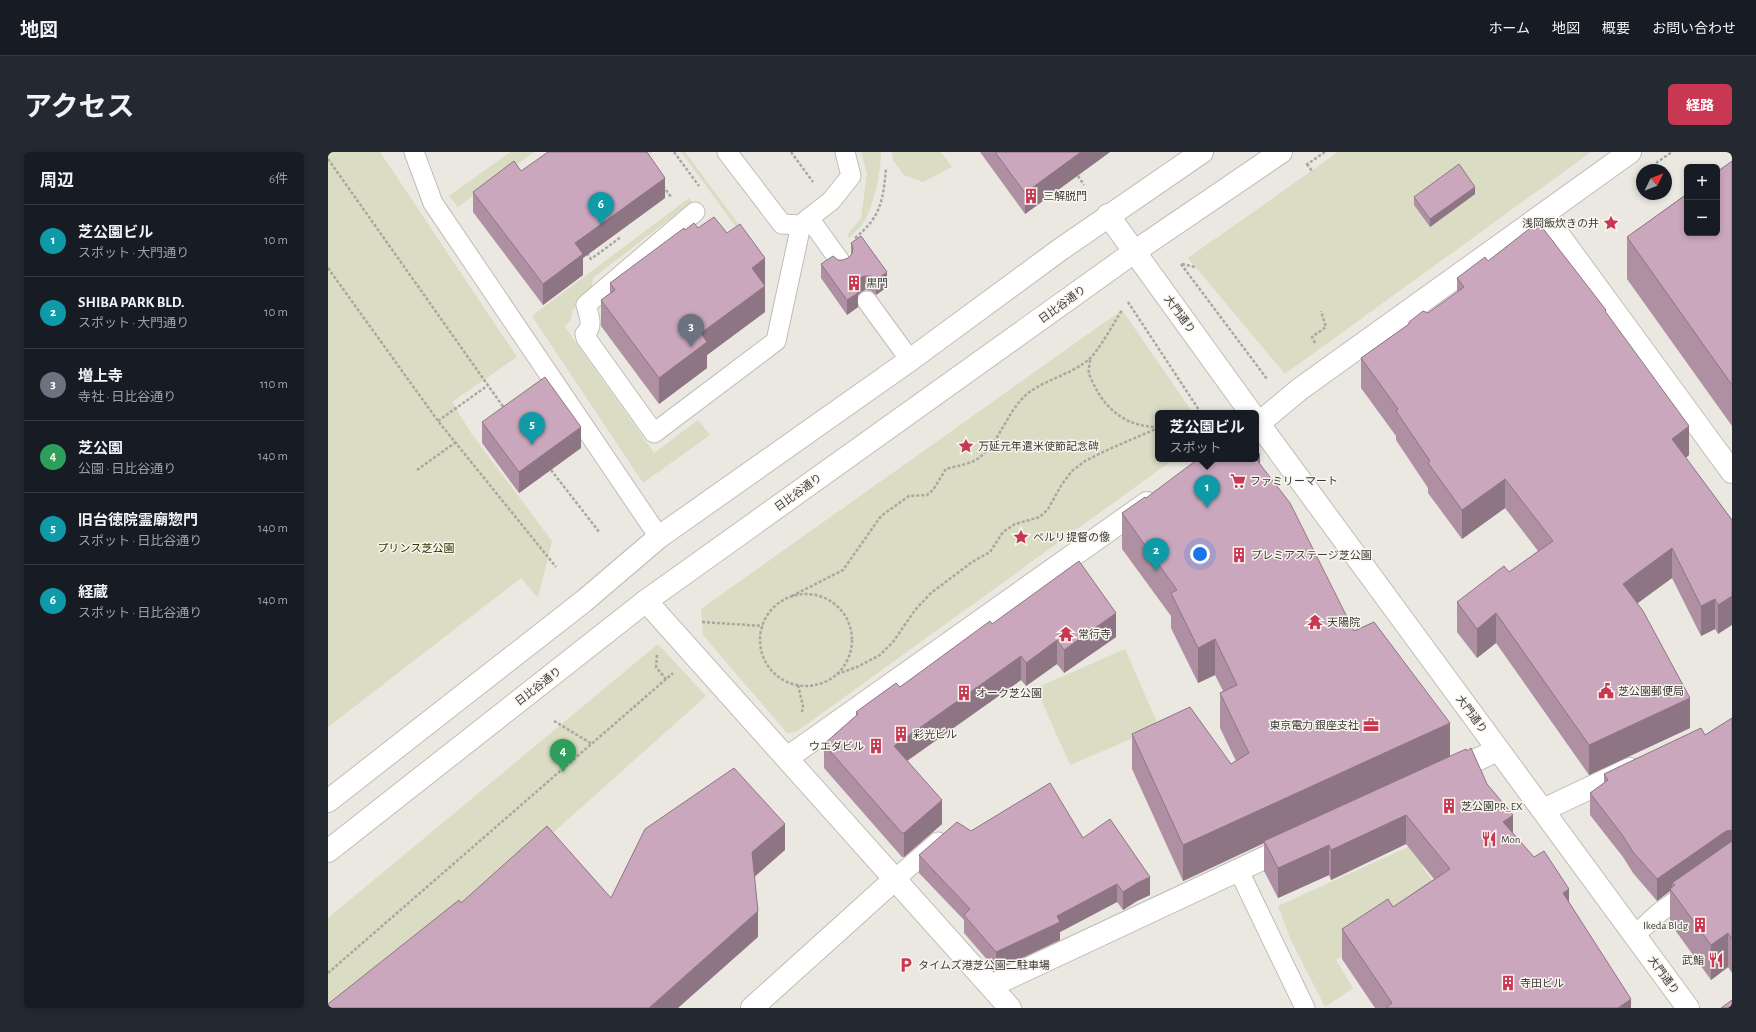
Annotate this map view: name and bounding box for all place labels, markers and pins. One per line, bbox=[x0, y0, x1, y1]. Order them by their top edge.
building icon: 三解脱門 bbox=[1022, 187, 1040, 205]
place label: 三解脱門 bbox=[1043, 190, 1087, 202]
pin: 6 bbox=[588, 192, 614, 225]
place icon: 浅岡飯炊きの井 bbox=[1602, 214, 1620, 232]
place label: 浅岡飯炊きの井 bbox=[1522, 217, 1599, 229]
building icon: 黒門 bbox=[845, 274, 863, 292]
place label: 黒門 bbox=[866, 278, 888, 289]
pin: 3 bbox=[678, 314, 704, 347]
pin: 5 bbox=[519, 412, 545, 445]
place icon: 万延元年遣米使節記念碑 bbox=[957, 437, 975, 455]
place label: 万延元年遣米使節記念碑 bbox=[978, 440, 1099, 452]
supermarket icon: ファミリーマート bbox=[1229, 472, 1247, 490]
pin: 1 bbox=[1194, 475, 1220, 508]
place label: ファミリーマート bbox=[1250, 476, 1338, 487]
place icon: ペルリ提督の像 bbox=[1012, 528, 1030, 546]
place label: ペルリ提督の像 bbox=[1033, 531, 1110, 543]
pin: 2 bbox=[1143, 538, 1169, 571]
building icon: プレミアステージ芝公園 bbox=[1230, 546, 1248, 564]
place label: プレミアステージ芝公園 bbox=[1251, 549, 1372, 561]
temple icon: 天陽院 bbox=[1306, 613, 1324, 631]
place label: 天陽院 bbox=[1327, 616, 1360, 628]
temple icon: 常行寺 bbox=[1057, 625, 1075, 643]
place label: 常行寺 bbox=[1078, 628, 1111, 640]
public building icon: 芝公園郵便局 bbox=[1597, 682, 1615, 700]
building icon: オーク芝公園 bbox=[955, 684, 973, 702]
place label: 芝公園郵便局 bbox=[1618, 685, 1684, 697]
place label: オーク芝公園 bbox=[976, 687, 1042, 699]
office icon: 東京電力 銀座支社 bbox=[1362, 716, 1380, 734]
place label: 東京電力 銀座支社 bbox=[1269, 720, 1359, 731]
building icon: 彩光ビル bbox=[892, 725, 910, 743]
place label: 彩光ビル bbox=[913, 728, 957, 740]
building icon: ウエダビル bbox=[867, 737, 885, 755]
pin: 4 bbox=[550, 739, 576, 772]
place label: ウエダビル bbox=[809, 740, 864, 752]
building icon: 芝公園PR_EX bbox=[1440, 797, 1458, 815]
place label: 芝公園PR_EX bbox=[1461, 800, 1523, 812]
restaurant icon: Mon bbox=[1480, 830, 1498, 848]
place label: Mon bbox=[1501, 834, 1520, 845]
building icon: Ikeda Bldg bbox=[1691, 916, 1709, 934]
place label: Ikeda Bldg bbox=[1643, 920, 1689, 931]
restaurant icon: 武鮨 bbox=[1707, 951, 1725, 969]
place label: 武鮨 bbox=[1682, 955, 1704, 966]
parking icon: タイムズ港芝公園二駐車場 bbox=[897, 956, 915, 974]
place label: タイムズ港芝公園二駐車場 bbox=[918, 959, 1050, 971]
building icon: 寺田ビル bbox=[1499, 974, 1517, 992]
place label: 寺田ビル bbox=[1520, 977, 1564, 989]

